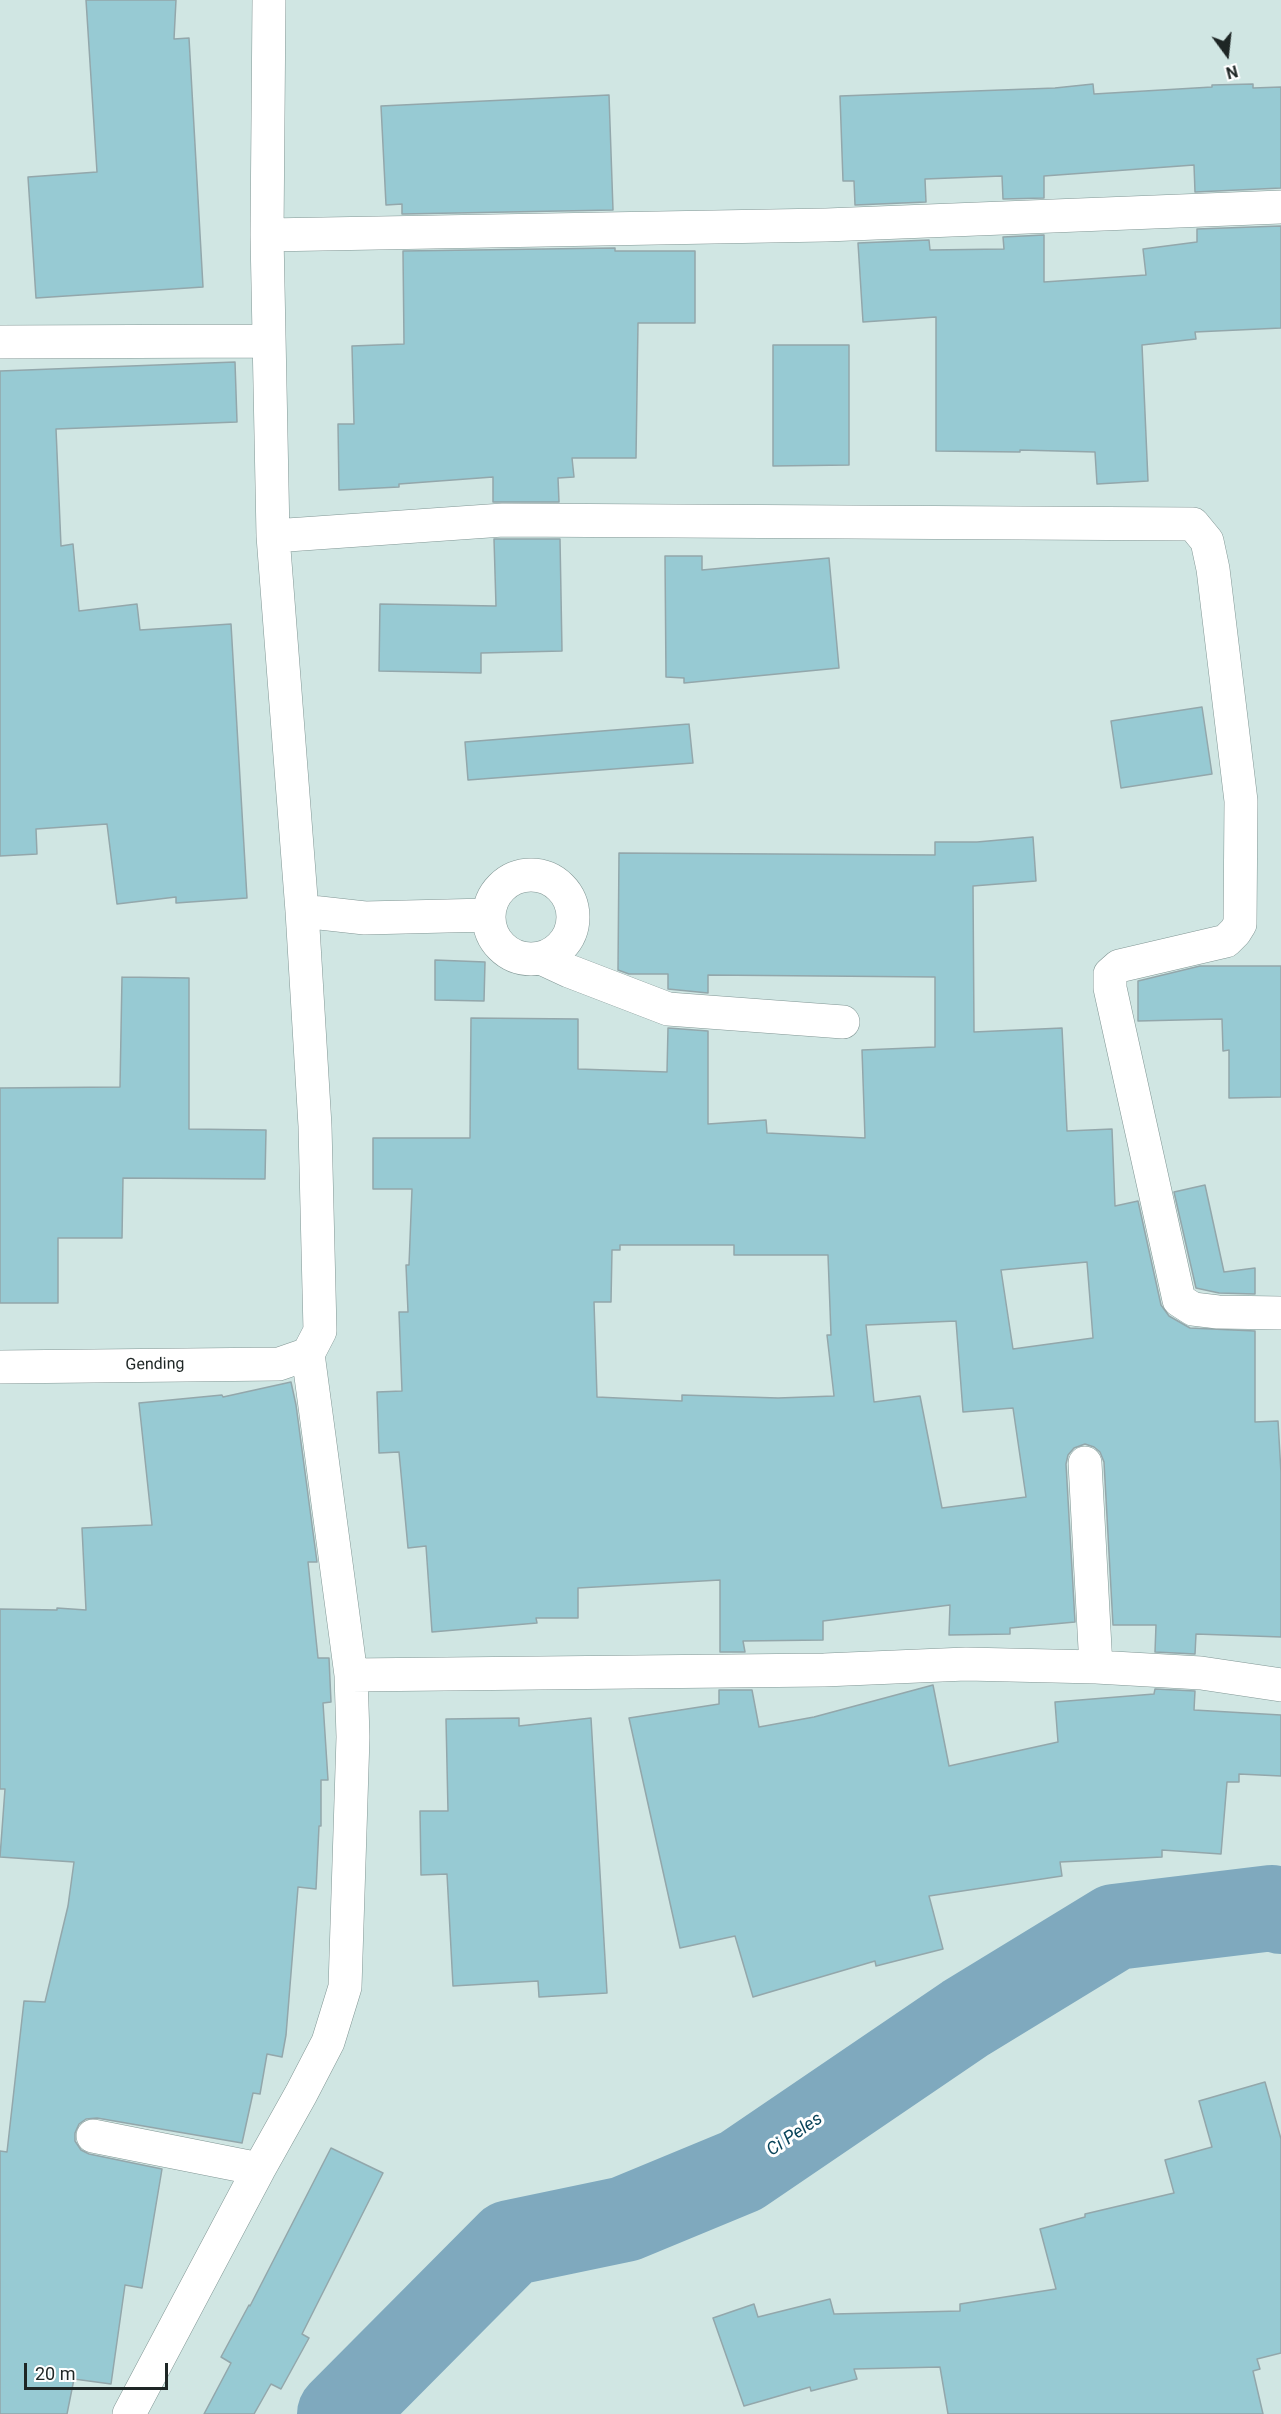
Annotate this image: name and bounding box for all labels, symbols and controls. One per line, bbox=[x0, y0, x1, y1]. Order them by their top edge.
north arrow bbox=[1197, 24, 1257, 84]
text: N bbox=[1224, 61, 1240, 83]
street label: Gending bbox=[125, 1355, 185, 1375]
water label: Ci Peles bbox=[763, 2109, 827, 2161]
scale bar bbox=[27, 2351, 171, 2389]
text: 20 m bbox=[35, 2363, 75, 2384]

